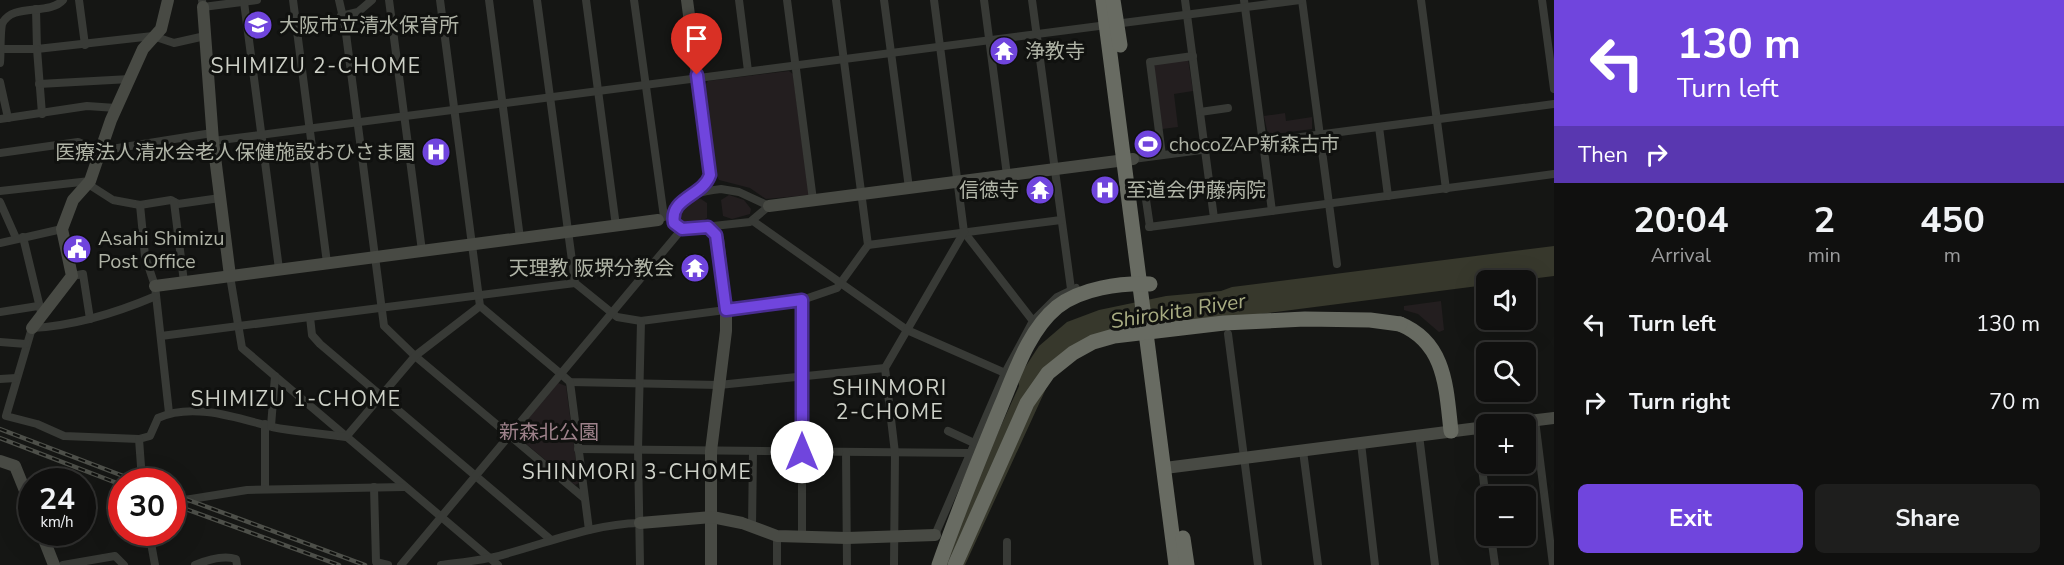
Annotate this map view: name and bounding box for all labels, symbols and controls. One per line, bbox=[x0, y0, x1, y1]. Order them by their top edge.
school or university icon: 大阪市立清水保育所 bbox=[242, 9, 274, 41]
place label: 大阪市立清水保育所 bbox=[279, 12, 459, 39]
pin bbox=[671, 13, 722, 75]
text: 130 m bbox=[1677, 16, 1801, 73]
icon: arrive bbox=[680, 22, 713, 55]
icon: left bbox=[1578, 24, 1656, 102]
temple icon: 浄教寺 bbox=[988, 35, 1020, 67]
place label: 浄教寺 bbox=[1025, 38, 1085, 65]
district label: SHIMIZU 2-CHOME bbox=[210, 52, 422, 80]
text: Turn left bbox=[1677, 70, 1778, 107]
sports icon: chocoZAP新森古市 bbox=[1132, 128, 1164, 160]
place label: chocoZAP新森古市 bbox=[1169, 131, 1340, 158]
hospital icon: 医療法人清水会老人保健施設おひさま園 bbox=[420, 136, 452, 168]
icon: right bbox=[1640, 138, 1673, 171]
place label: 医療法人清水会老人保健施設おひさま園 bbox=[55, 139, 415, 166]
text: Then bbox=[1578, 140, 1628, 170]
temple icon: 信徳寺 bbox=[1024, 174, 1056, 206]
hospital icon: 至道会伊藤病院 bbox=[1089, 174, 1121, 206]
place label: 信徳寺 bbox=[959, 177, 1019, 204]
place label: 至道会伊藤病院 bbox=[1126, 177, 1266, 204]
text: 20:04 bbox=[1633, 196, 1729, 245]
text: 2 bbox=[1813, 196, 1835, 245]
text: 450 bbox=[1920, 196, 1985, 245]
place label: Asahi Shimizu Post Office bbox=[98, 225, 224, 275]
public building icon: Asahi Shimizu Post Office bbox=[61, 233, 93, 265]
text: Arrival bbox=[1651, 242, 1711, 269]
text: min bbox=[1808, 242, 1841, 269]
text: m bbox=[1944, 242, 1961, 269]
temple icon: 天理教 阪堺分教会 bbox=[679, 252, 711, 284]
place label: 天理教 阪堺分教会 bbox=[509, 255, 674, 282]
map controls bbox=[1476, 270, 1536, 546]
button: sound bbox=[1476, 270, 1536, 330]
water label: Shirokita River bbox=[1109, 286, 1248, 335]
icon: left bbox=[1578, 308, 1611, 341]
text: Turn left bbox=[1629, 309, 1716, 339]
text: 130 m bbox=[1976, 309, 2040, 339]
button: search bbox=[1476, 342, 1536, 402]
district label: SHINMORI 2-CHOME bbox=[832, 374, 948, 426]
district label: SHIMIZU 1-CHOME bbox=[190, 385, 402, 413]
icon: right bbox=[1578, 386, 1611, 419]
text: Turn right bbox=[1629, 387, 1730, 417]
text: 70 m bbox=[1989, 387, 2040, 417]
button: + bbox=[1476, 414, 1536, 474]
park label: 新森北公園 bbox=[499, 419, 599, 446]
position arrow bbox=[770, 420, 834, 484]
district label: SHINMORI 3-CHOME bbox=[522, 458, 752, 486]
speed limit sign: 30 bbox=[108, 468, 186, 546]
text: 24 bbox=[39, 479, 75, 520]
button: Exit bbox=[1578, 484, 1803, 553]
button: Share bbox=[1815, 484, 2040, 553]
button: − bbox=[1476, 486, 1536, 546]
text: km/h bbox=[40, 512, 74, 532]

